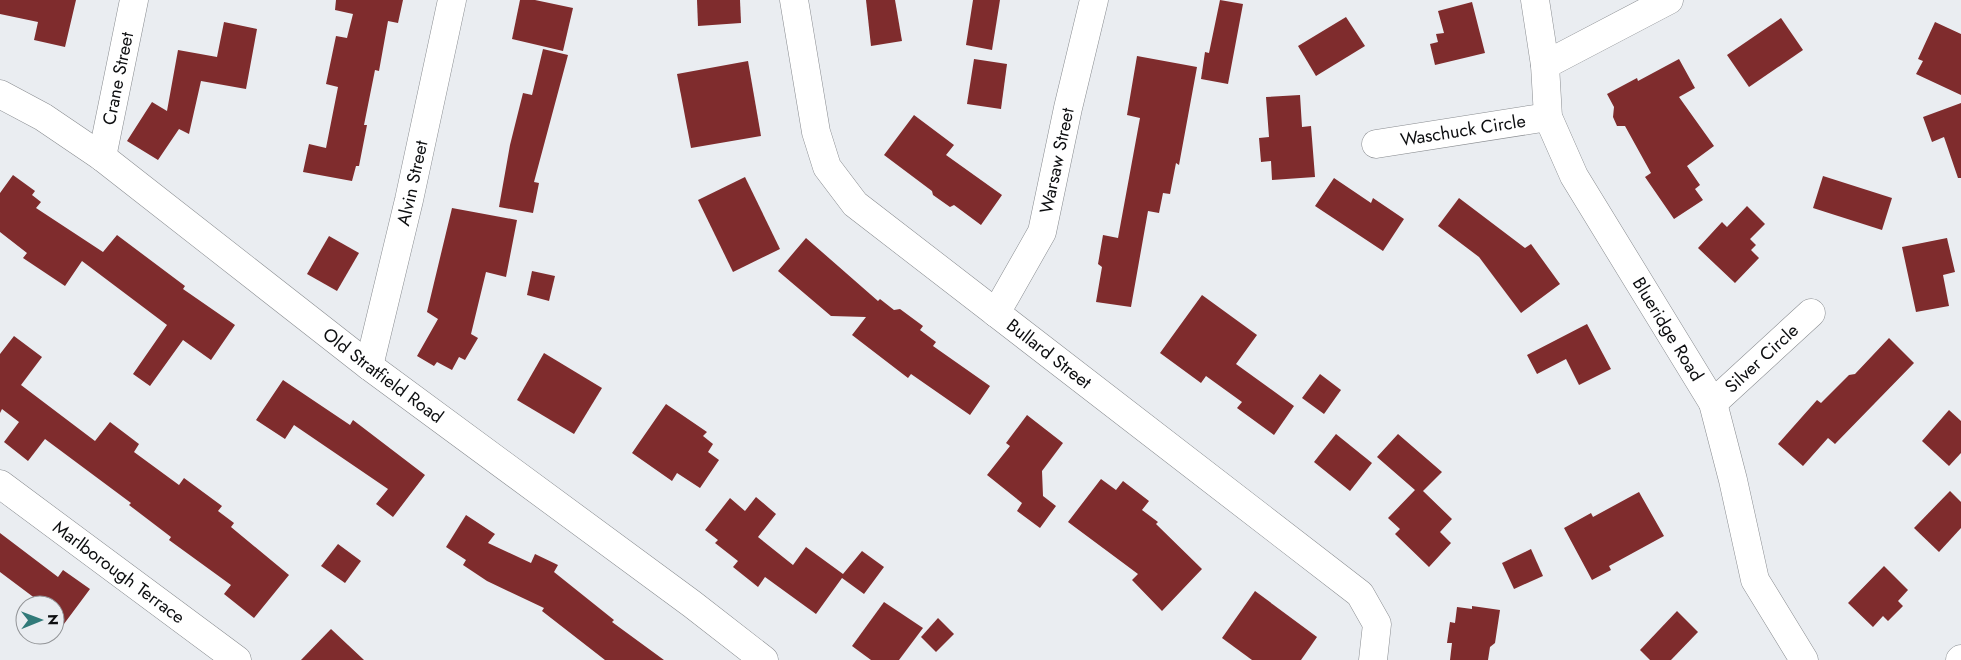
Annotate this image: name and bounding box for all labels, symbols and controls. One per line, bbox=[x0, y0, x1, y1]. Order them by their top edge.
street label: Crane Street bbox=[96, 29, 140, 127]
street label: Warsaw Street bbox=[1033, 105, 1081, 216]
street label: Waschuck Circle bbox=[1398, 108, 1527, 153]
street label: Alvin Street bbox=[390, 137, 435, 228]
street label: Blueridge Road bbox=[1626, 272, 1710, 386]
street label: Bullard Street bbox=[1001, 313, 1098, 395]
street label: Silver Circle bbox=[1719, 318, 1804, 399]
street label: Old Stratfield Road bbox=[317, 321, 449, 430]
street label: Marlborough Terrace bbox=[47, 514, 190, 630]
north arrow bbox=[15, 595, 65, 645]
text: N bbox=[43, 614, 63, 626]

